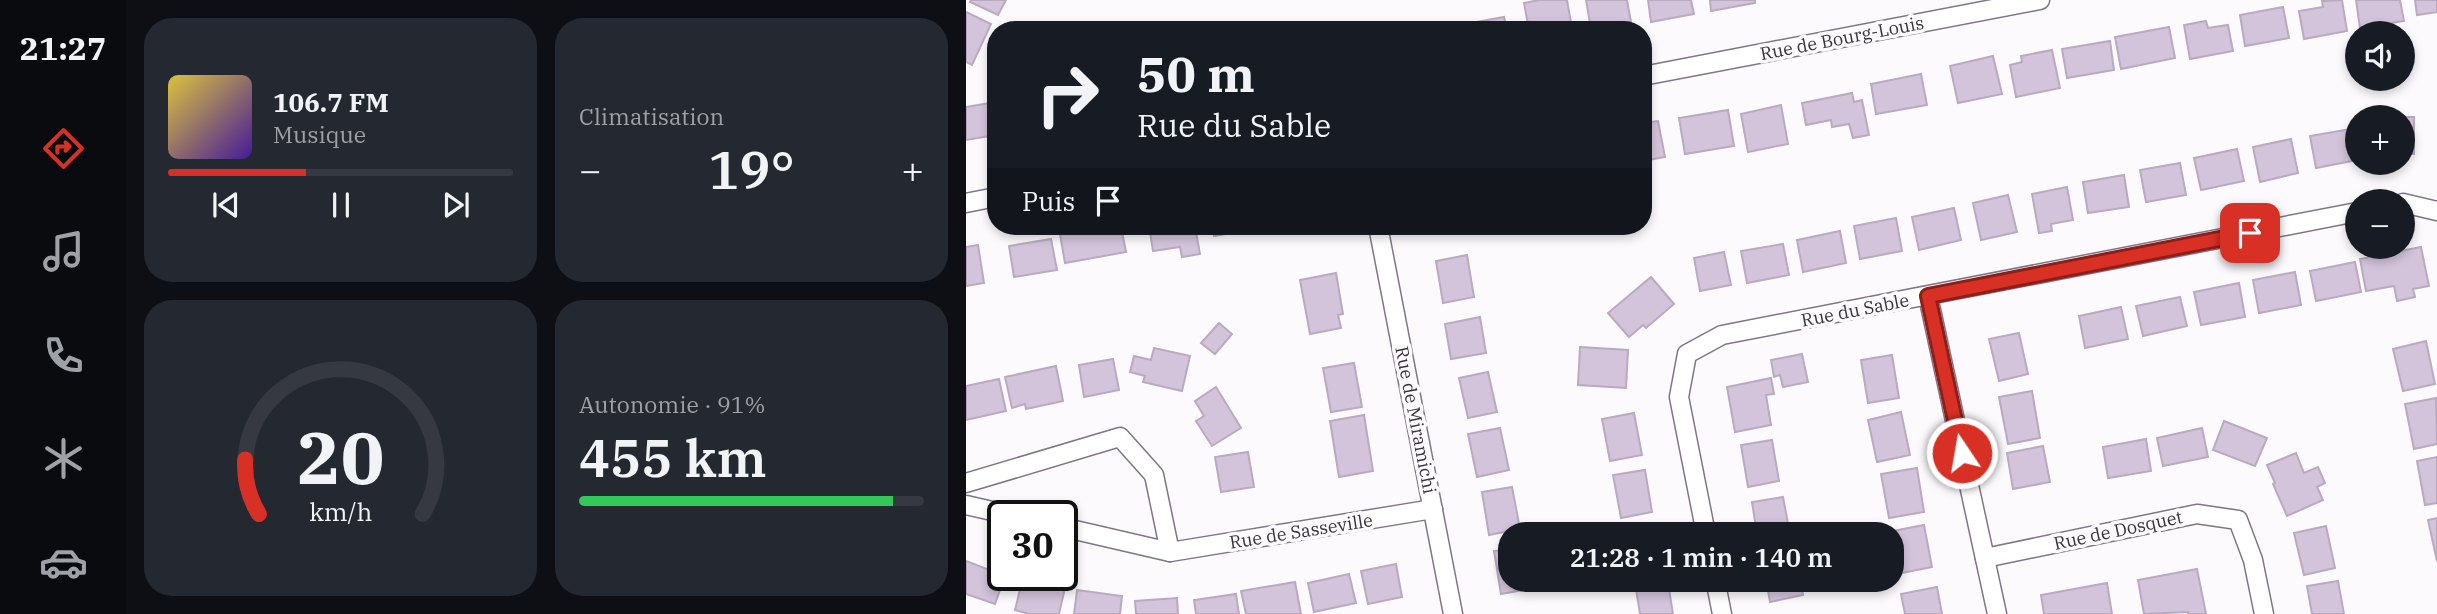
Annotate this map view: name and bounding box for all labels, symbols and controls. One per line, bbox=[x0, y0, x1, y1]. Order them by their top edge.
street label: Rue de Bourg-Louis bbox=[1758, 11, 1926, 65]
map controls bbox=[2345, 21, 2415, 259]
button: sound bbox=[2345, 21, 2415, 91]
text: 21:27 bbox=[20, 27, 106, 69]
text: 50 m bbox=[1137, 42, 1255, 105]
icon: right bbox=[1022, 49, 1113, 140]
text: 106.7 FM bbox=[273, 85, 389, 119]
text: Climatisation bbox=[579, 101, 724, 131]
text: Rue du Sable bbox=[1137, 104, 1331, 146]
button: + bbox=[2345, 105, 2415, 175]
text: Musique bbox=[273, 119, 366, 149]
icon: directions bbox=[39, 124, 88, 173]
text: 19° bbox=[708, 136, 795, 203]
text: − bbox=[579, 145, 602, 194]
text: + bbox=[901, 145, 924, 194]
icon: arrive bbox=[1089, 182, 1127, 220]
text: Puis bbox=[1022, 184, 1075, 218]
icon: previous bbox=[207, 186, 245, 224]
icon: pause bbox=[322, 186, 360, 224]
icon: next bbox=[437, 186, 475, 224]
button: − bbox=[2345, 189, 2415, 259]
pin bbox=[2220, 203, 2280, 263]
icon: arrive bbox=[2231, 214, 2269, 252]
icon: music bbox=[39, 227, 88, 276]
street label: Rue du Sable bbox=[1799, 288, 1911, 332]
icon: phone bbox=[39, 331, 88, 380]
street label: Rue de Miramichi bbox=[1390, 344, 1442, 496]
text: Autonomie · 91% bbox=[579, 389, 766, 419]
text: 20 bbox=[297, 409, 384, 504]
position arrow bbox=[1925, 416, 1999, 490]
text: 455 km bbox=[579, 424, 767, 491]
icon: climate bbox=[39, 434, 88, 483]
text: km/h bbox=[309, 495, 372, 528]
speed limit sign: 30 bbox=[987, 500, 1078, 591]
street label: Rue de Dosquet bbox=[2051, 505, 2185, 555]
street label: Rue de Sasseville bbox=[1228, 508, 1374, 554]
icon: car bbox=[39, 538, 88, 587]
text: 21:28 · 1 min · 140 m bbox=[1570, 540, 1832, 574]

